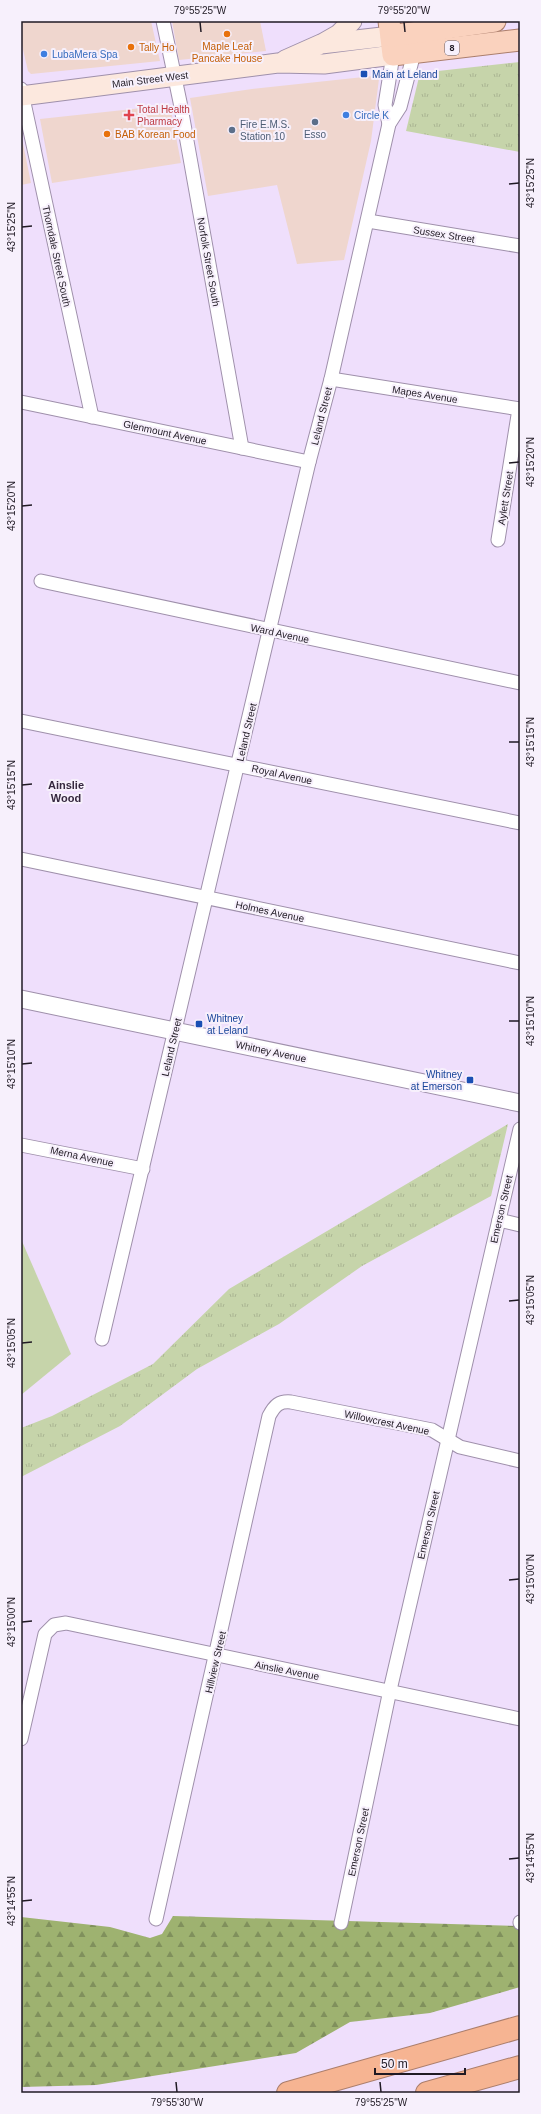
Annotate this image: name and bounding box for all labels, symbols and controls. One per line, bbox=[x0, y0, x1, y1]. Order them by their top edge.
text: 79°55'25"W bbox=[174, 5, 227, 16]
text: 79°55'20"W bbox=[378, 5, 431, 16]
marker: Maple Leaf Pancake House bbox=[222, 29, 232, 39]
place label: Maple Leaf Pancake House bbox=[192, 41, 263, 64]
road number: 8 bbox=[445, 41, 459, 55]
marker: Tally Ho bbox=[126, 42, 136, 52]
place label: Tally Ho bbox=[139, 42, 175, 53]
marker: LubaMera Spa bbox=[39, 49, 49, 59]
place label: LubaMera Spa bbox=[52, 49, 118, 60]
street label: Main Street West bbox=[111, 69, 189, 90]
marker: Main at Leland bbox=[359, 69, 369, 79]
place label: Main at Leland bbox=[372, 69, 438, 80]
place label: Total Health Pharmacy bbox=[137, 104, 190, 127]
marker: Total Health Pharmacy bbox=[124, 110, 134, 120]
marker: Circle K bbox=[341, 110, 351, 120]
place label: Circle K bbox=[354, 110, 389, 121]
marker: Esso bbox=[310, 117, 320, 127]
place label: Fire E.M.S. Station 10 bbox=[240, 119, 290, 142]
marker: Fire E.M.S. Station 10 bbox=[227, 125, 237, 135]
marker: BAB Korean Food bbox=[102, 129, 112, 139]
place label: BAB Korean Food bbox=[115, 129, 196, 140]
place label: Esso bbox=[304, 129, 327, 140]
text: 43°15'25"N bbox=[525, 158, 536, 208]
text: 43°15'25"N bbox=[6, 202, 17, 252]
street label: Thorndale Street South bbox=[40, 204, 73, 308]
street label: Norfolk Street South bbox=[195, 217, 222, 307]
street label: Sussex Street bbox=[412, 224, 476, 245]
street label: Mapes Avenue bbox=[391, 384, 459, 405]
street label: Leland Street bbox=[309, 386, 334, 446]
street label: Glenmount Avenue bbox=[122, 418, 208, 447]
text: 43°15'20"N bbox=[525, 437, 536, 487]
street label: Aylett Street bbox=[496, 470, 515, 526]
text: 43°15'20"N bbox=[6, 481, 17, 531]
street label: Ward Avenue bbox=[250, 622, 311, 645]
street label: Leland Street bbox=[234, 702, 259, 762]
text: 43°15'15"N bbox=[525, 717, 536, 767]
text: 43°15'15"N bbox=[6, 760, 17, 810]
street label: Royal Avenue bbox=[251, 763, 314, 786]
district label: Ainslie Wood bbox=[48, 779, 84, 804]
street label: Holmes Avenue bbox=[235, 899, 306, 924]
text: 43°15'10"N bbox=[525, 996, 536, 1046]
place label: Whitney at Leland bbox=[207, 1013, 248, 1036]
street label: Leland Street bbox=[159, 1017, 184, 1077]
marker: Whitney at Leland bbox=[194, 1019, 204, 1029]
text: 43°15'10"N bbox=[6, 1039, 17, 1089]
street label: Whitney Avenue bbox=[234, 1039, 308, 1064]
place label: Whitney at Emerson bbox=[411, 1069, 462, 1092]
marker: Whitney at Emerson bbox=[465, 1075, 475, 1085]
street label: Merna Avenue bbox=[49, 1144, 115, 1169]
street label: Emerson Street bbox=[488, 1174, 515, 1244]
text: 43°15'05"N bbox=[525, 1275, 536, 1325]
text: 43°15'05"N bbox=[6, 1318, 17, 1368]
street label: Willowcrest Avenue bbox=[343, 1408, 431, 1437]
street label: Emerson Street bbox=[415, 1490, 442, 1560]
text: 43°15'00"N bbox=[525, 1554, 536, 1604]
text: 43°15'00"N bbox=[6, 1597, 17, 1647]
street label: Hillview Street bbox=[203, 1630, 228, 1694]
street label: Ainslie Avenue bbox=[254, 1659, 320, 1682]
street label: Emerson Street bbox=[346, 1807, 371, 1877]
text: 43°14'55"N bbox=[525, 1833, 536, 1883]
text: 43°14'55"N bbox=[6, 1876, 17, 1926]
scale bar bbox=[375, 2050, 465, 2076]
text: 50 m bbox=[381, 2057, 408, 2071]
text: 79°55'30"W bbox=[151, 2097, 204, 2108]
text: 79°55'25"W bbox=[355, 2097, 408, 2108]

